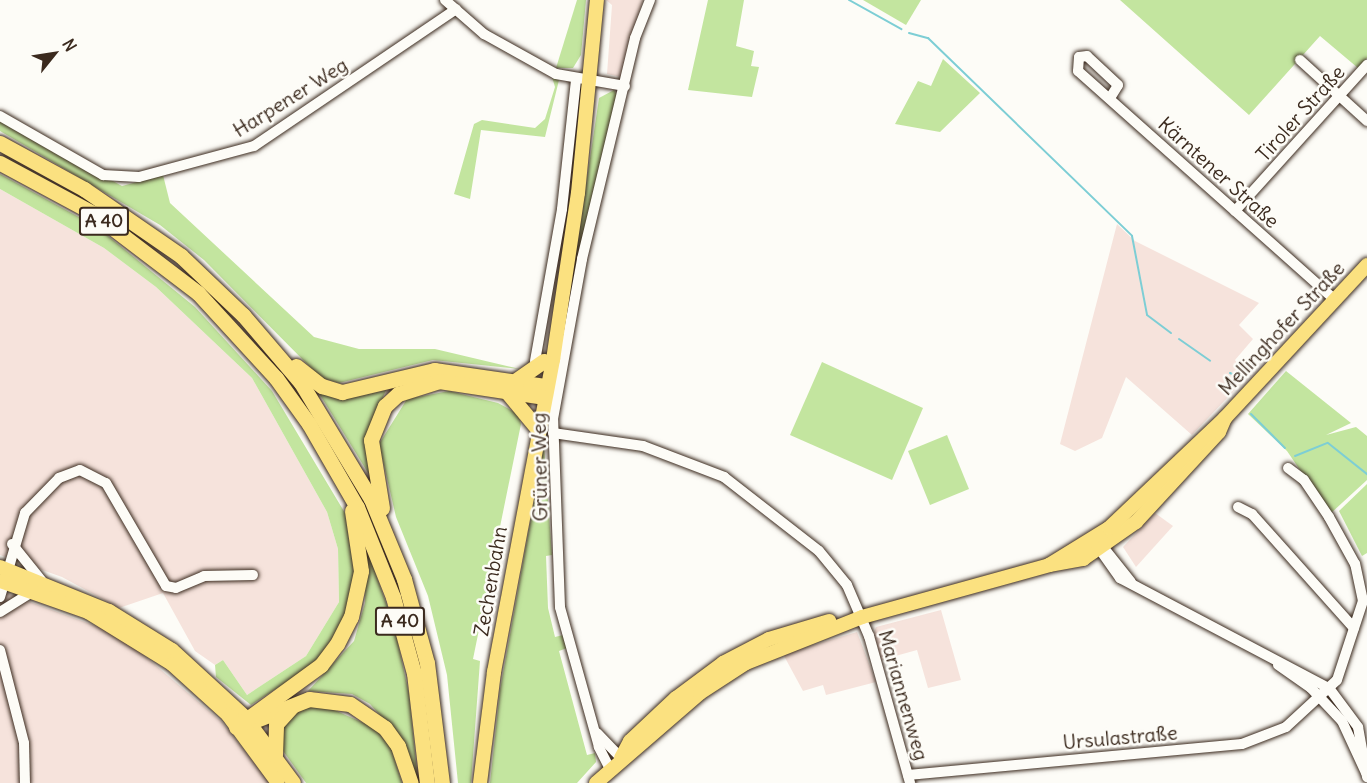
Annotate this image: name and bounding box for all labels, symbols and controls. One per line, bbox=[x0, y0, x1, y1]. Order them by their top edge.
north arrow bbox=[24, 24, 84, 84]
text: N bbox=[58, 35, 81, 55]
street label: Harpener Weg bbox=[228, 52, 352, 142]
street label: Tiroler Straße bbox=[1251, 60, 1349, 166]
street label: Kärntener Straße bbox=[1154, 111, 1284, 233]
road number: A 40 bbox=[78, 206, 130, 236]
street label: Mellinghofer Straße bbox=[1213, 256, 1349, 400]
street label: Grüner Weg bbox=[526, 412, 552, 522]
street label: Zechenbahn bbox=[469, 524, 511, 638]
road number: A 40 bbox=[374, 606, 426, 636]
street label: Mariannenweg bbox=[874, 627, 934, 763]
street label: Ursulastraße bbox=[1062, 720, 1178, 754]

